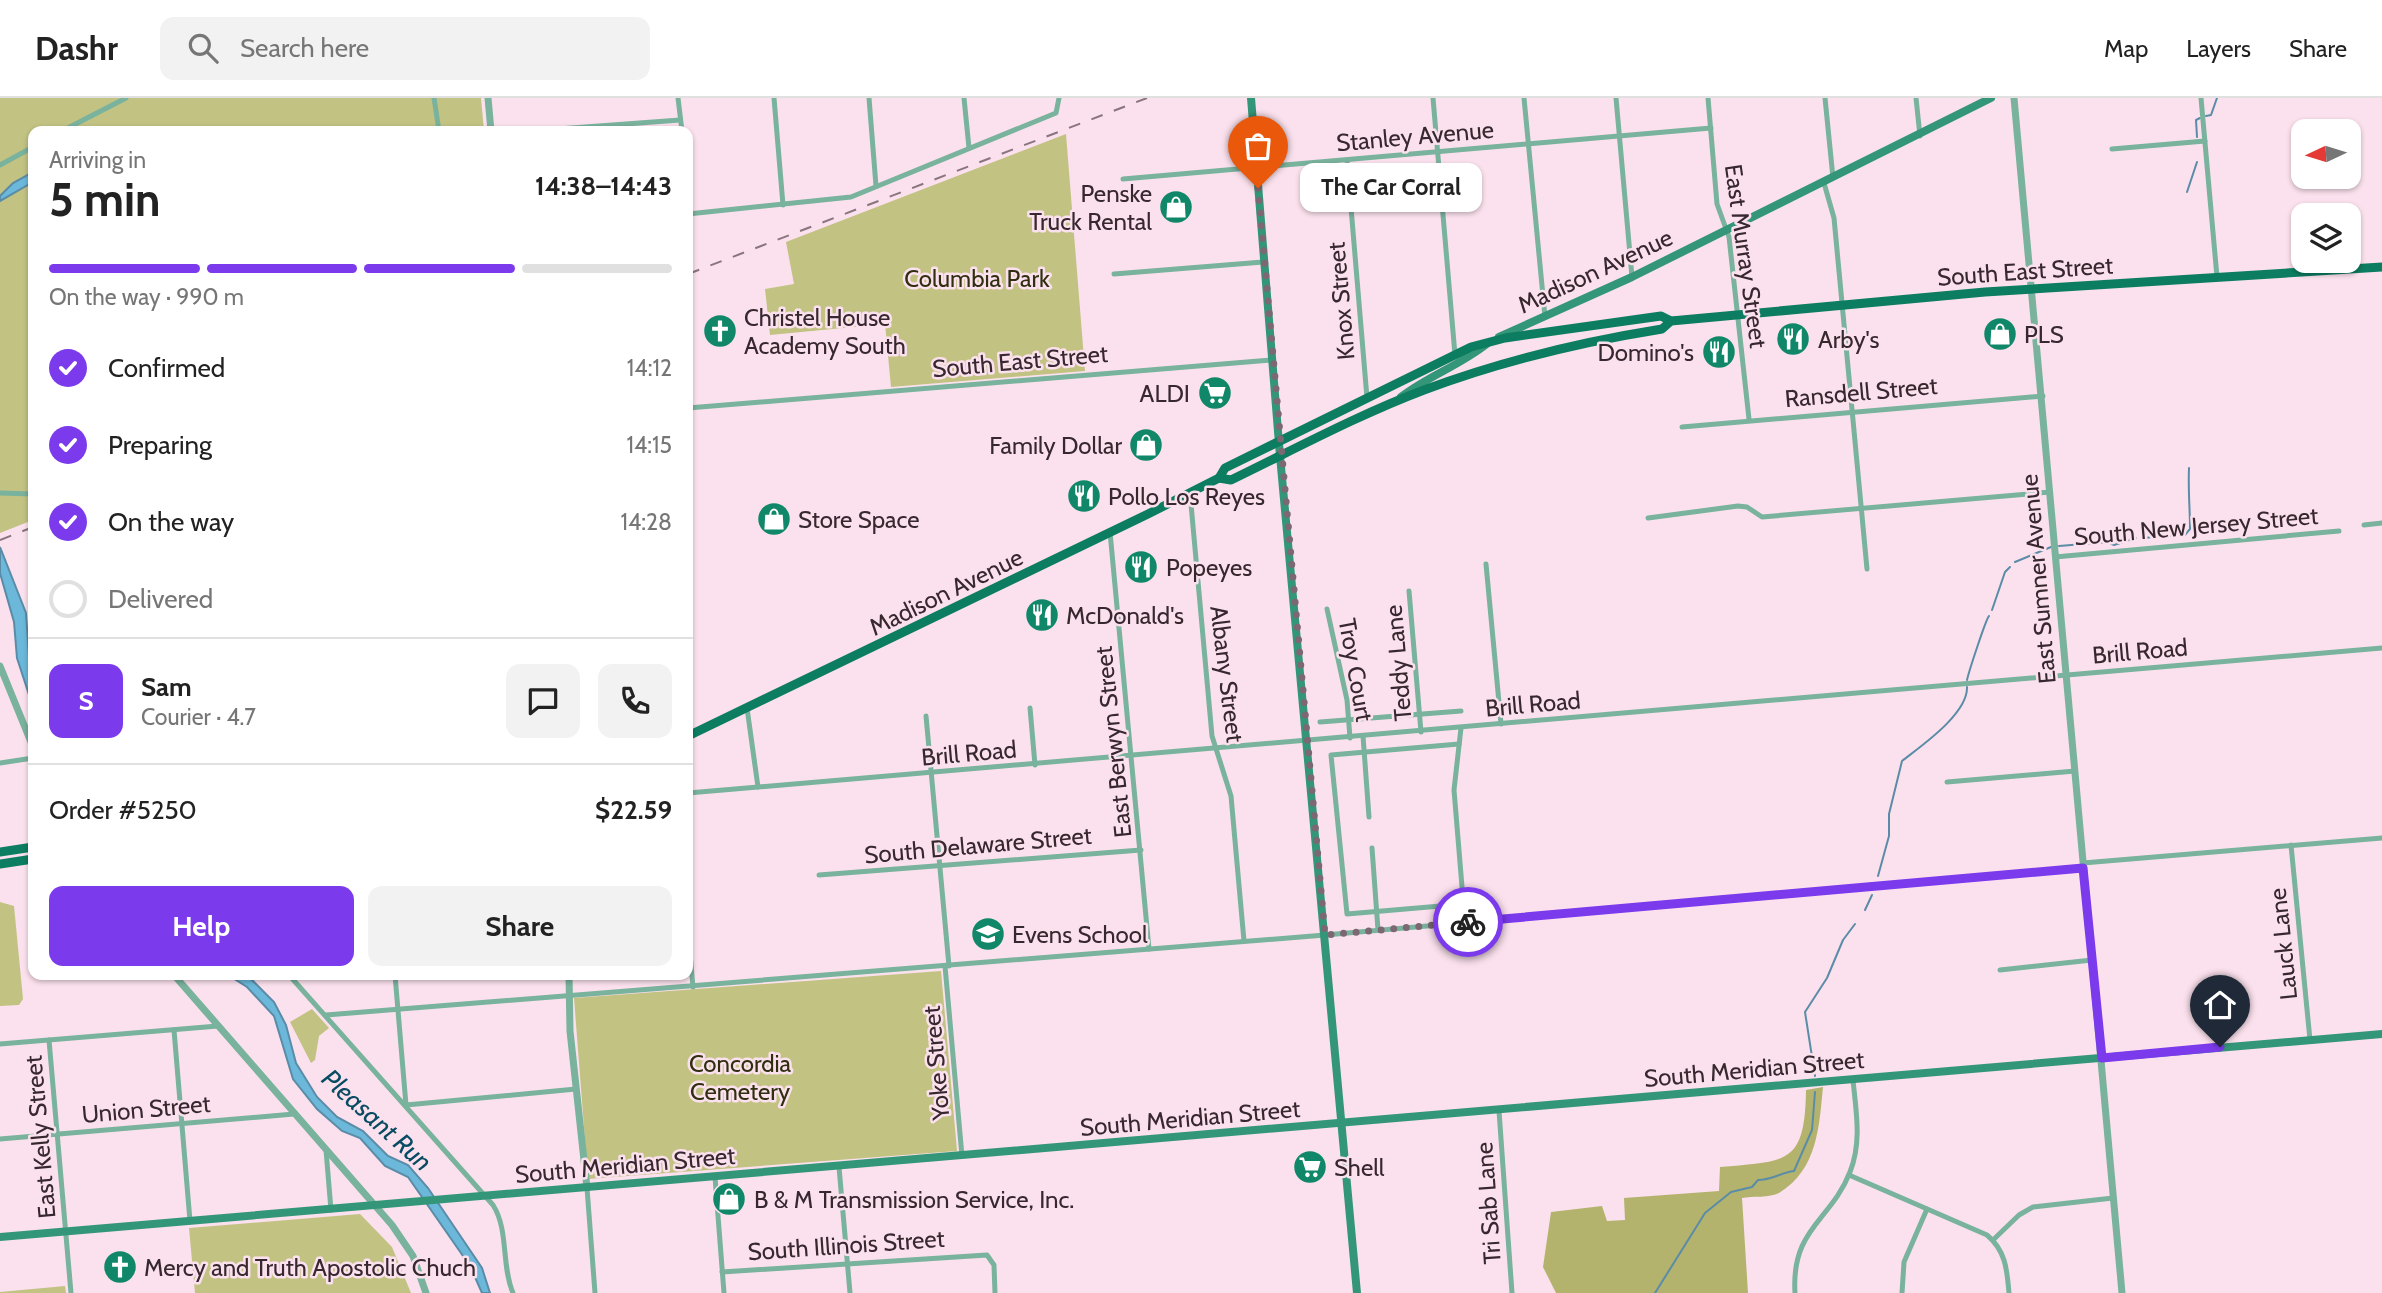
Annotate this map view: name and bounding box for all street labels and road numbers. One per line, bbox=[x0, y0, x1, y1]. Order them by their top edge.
street label: Stanley Avenue bbox=[1335, 115, 1495, 157]
street label: East Murray Street bbox=[1719, 162, 1773, 350]
street label: Madison Avenue bbox=[1513, 222, 1677, 320]
street label: Knox Street bbox=[1321, 241, 1361, 361]
street label: South East Street bbox=[1936, 250, 2114, 292]
street label: South East Street bbox=[931, 339, 1109, 383]
street label: Ransdell Street bbox=[1783, 371, 1939, 413]
street label: East Sumner Avenue bbox=[2014, 473, 2062, 685]
street label: South New Jersey Street bbox=[2073, 501, 2319, 551]
street label: Madison Avenue bbox=[864, 542, 1028, 642]
street label: Albany Street bbox=[1204, 604, 1250, 744]
street label: Teddy Lane bbox=[1378, 604, 1418, 722]
street label: Troy Court bbox=[1333, 616, 1379, 724]
street label: Brill Road bbox=[2091, 632, 2189, 670]
street label: East Berwyn Street bbox=[1089, 645, 1137, 839]
street label: Brill Road bbox=[1484, 685, 1582, 723]
street label: Brill Road bbox=[920, 734, 1018, 772]
street label: South Delaware Street bbox=[863, 821, 1093, 869]
street label: Lauck Lane bbox=[2263, 887, 2303, 1001]
street label: Yoke Street bbox=[917, 1005, 956, 1122]
street label: South Meridian Street bbox=[1643, 1045, 1865, 1093]
street label: East Kelly Street bbox=[18, 1054, 62, 1220]
street label: Union Street bbox=[80, 1089, 212, 1129]
street label: South Meridian Street bbox=[1079, 1094, 1301, 1142]
street label: South Meridian Street bbox=[514, 1141, 736, 1189]
street label: Tri Sab Lane bbox=[1469, 1141, 1507, 1265]
street label: South Illinois Street bbox=[747, 1224, 945, 1266]

